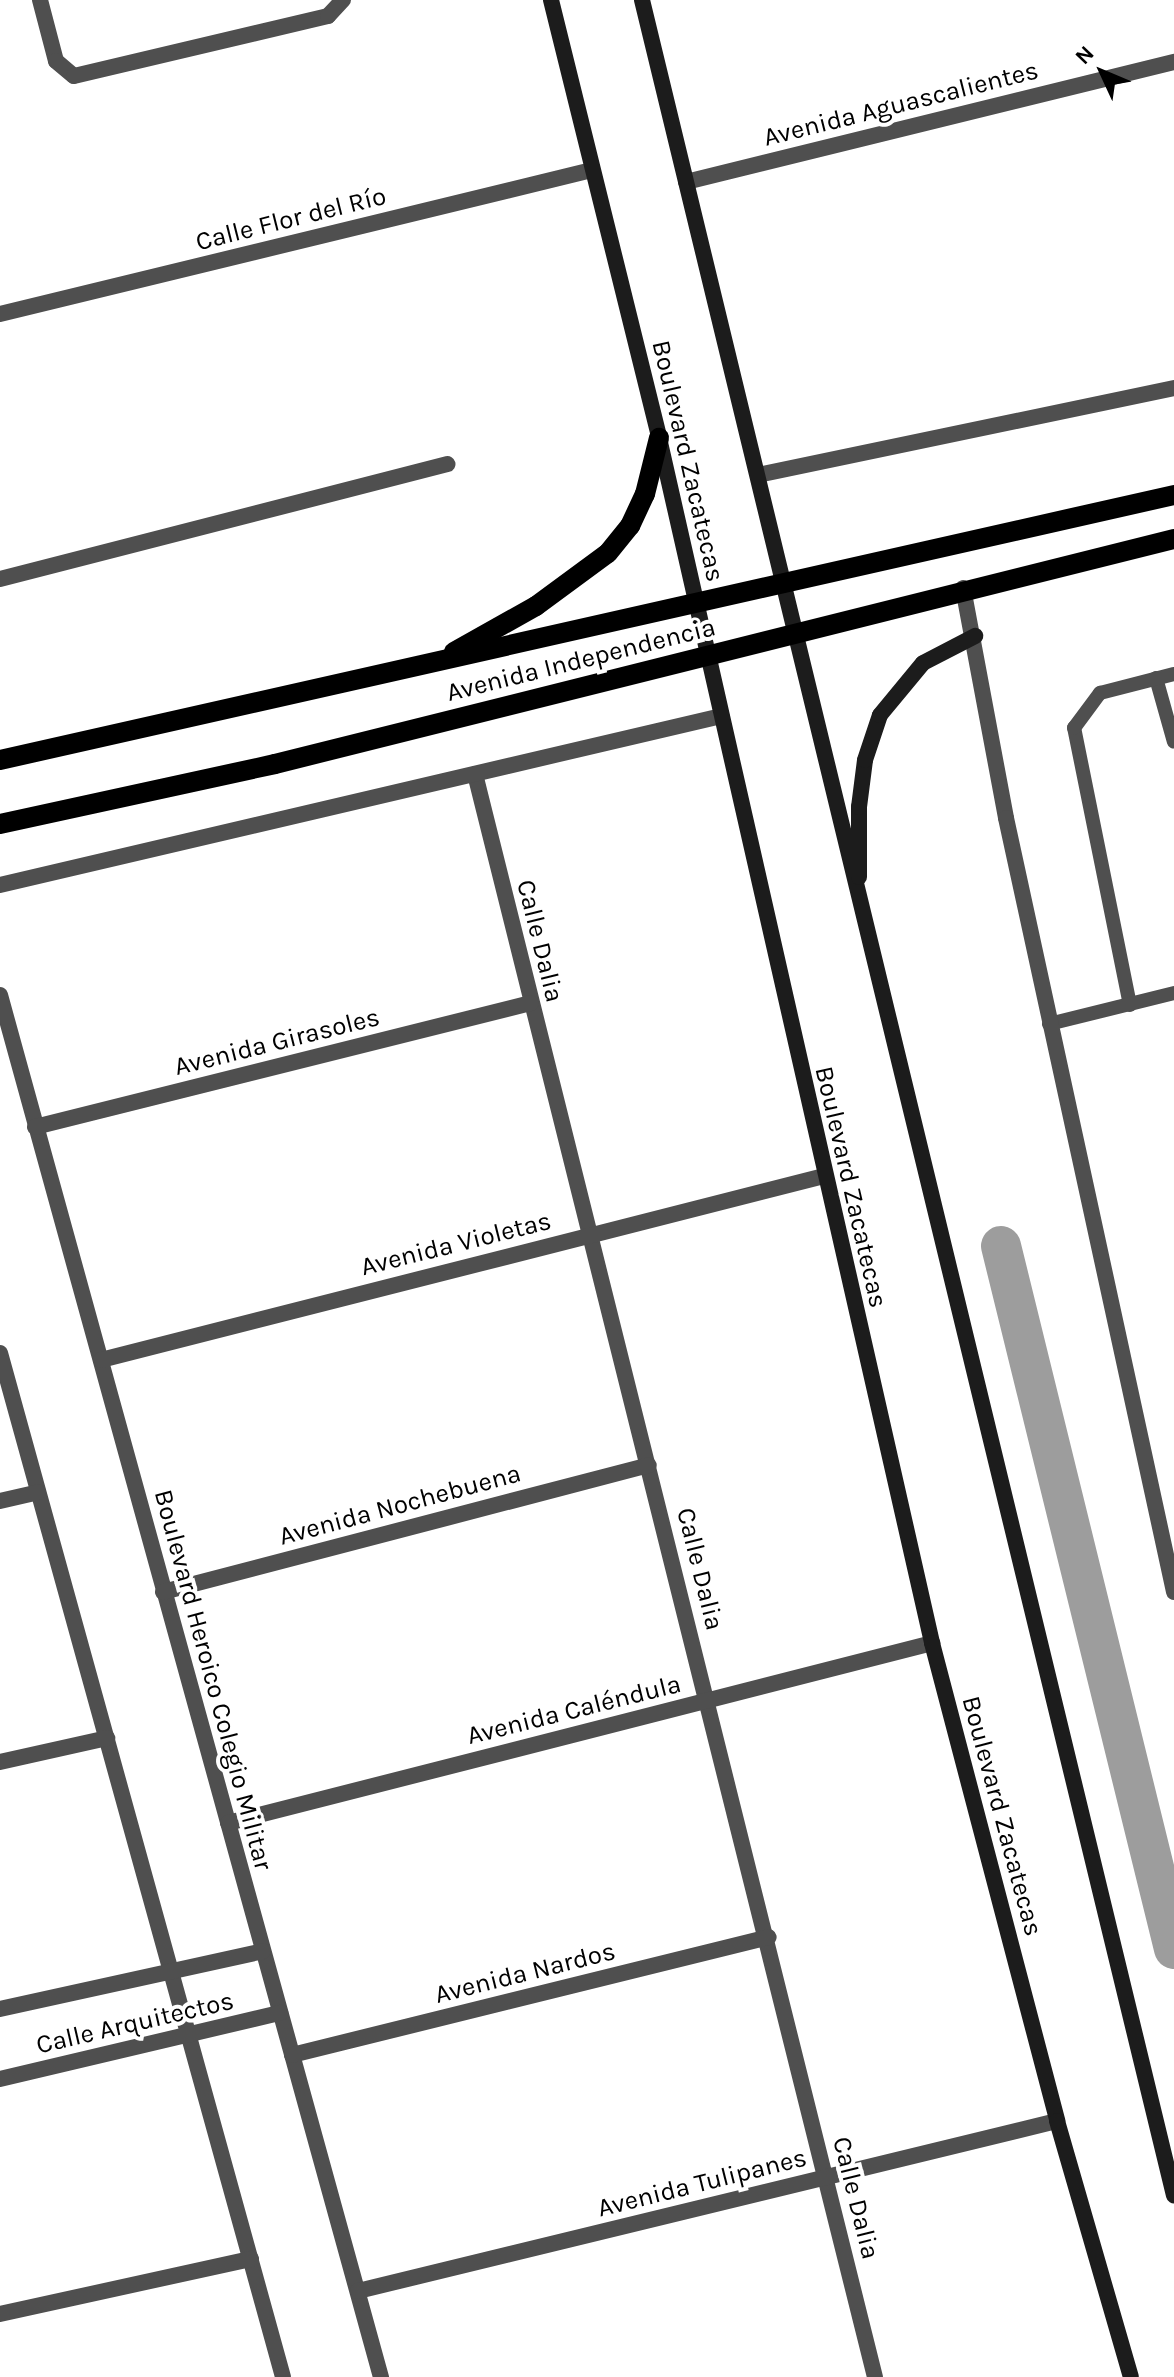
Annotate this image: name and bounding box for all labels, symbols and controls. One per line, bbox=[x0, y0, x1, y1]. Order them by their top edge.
north arrow bbox=[1062, 32, 1142, 112]
text: N bbox=[1070, 41, 1100, 70]
street label: Avenida Aguascalientes bbox=[760, 55, 1042, 153]
street label: Calle Flor del Río bbox=[193, 180, 389, 258]
street label: Boulevard Zacatecas bbox=[645, 337, 731, 585]
street label: Avenida Independencia bbox=[443, 611, 719, 709]
street label: Calle Dalia bbox=[510, 877, 570, 1005]
street label: Avenida Girasoles bbox=[171, 1001, 383, 1083]
street label: Boulevard Zacatecas bbox=[808, 1063, 894, 1311]
street label: Avenida Violetas bbox=[358, 1205, 554, 1283]
street label: Avenida Nochebuena bbox=[276, 1458, 524, 1552]
street label: Boulevard Heroico Colegio Militar bbox=[147, 1486, 279, 1874]
street label: Calle Dalia bbox=[670, 1505, 730, 1633]
street label: Avenida Caléndula bbox=[464, 1668, 684, 1752]
street label: Boulevard Zacatecas bbox=[955, 1693, 1049, 1939]
street label: Avenida Nardos bbox=[432, 1935, 618, 2011]
street label: Calle Arquitectos bbox=[33, 1985, 237, 2061]
street label: Calle Dalia bbox=[826, 2134, 886, 2262]
street label: Avenida Tulipanes bbox=[594, 2142, 810, 2224]

